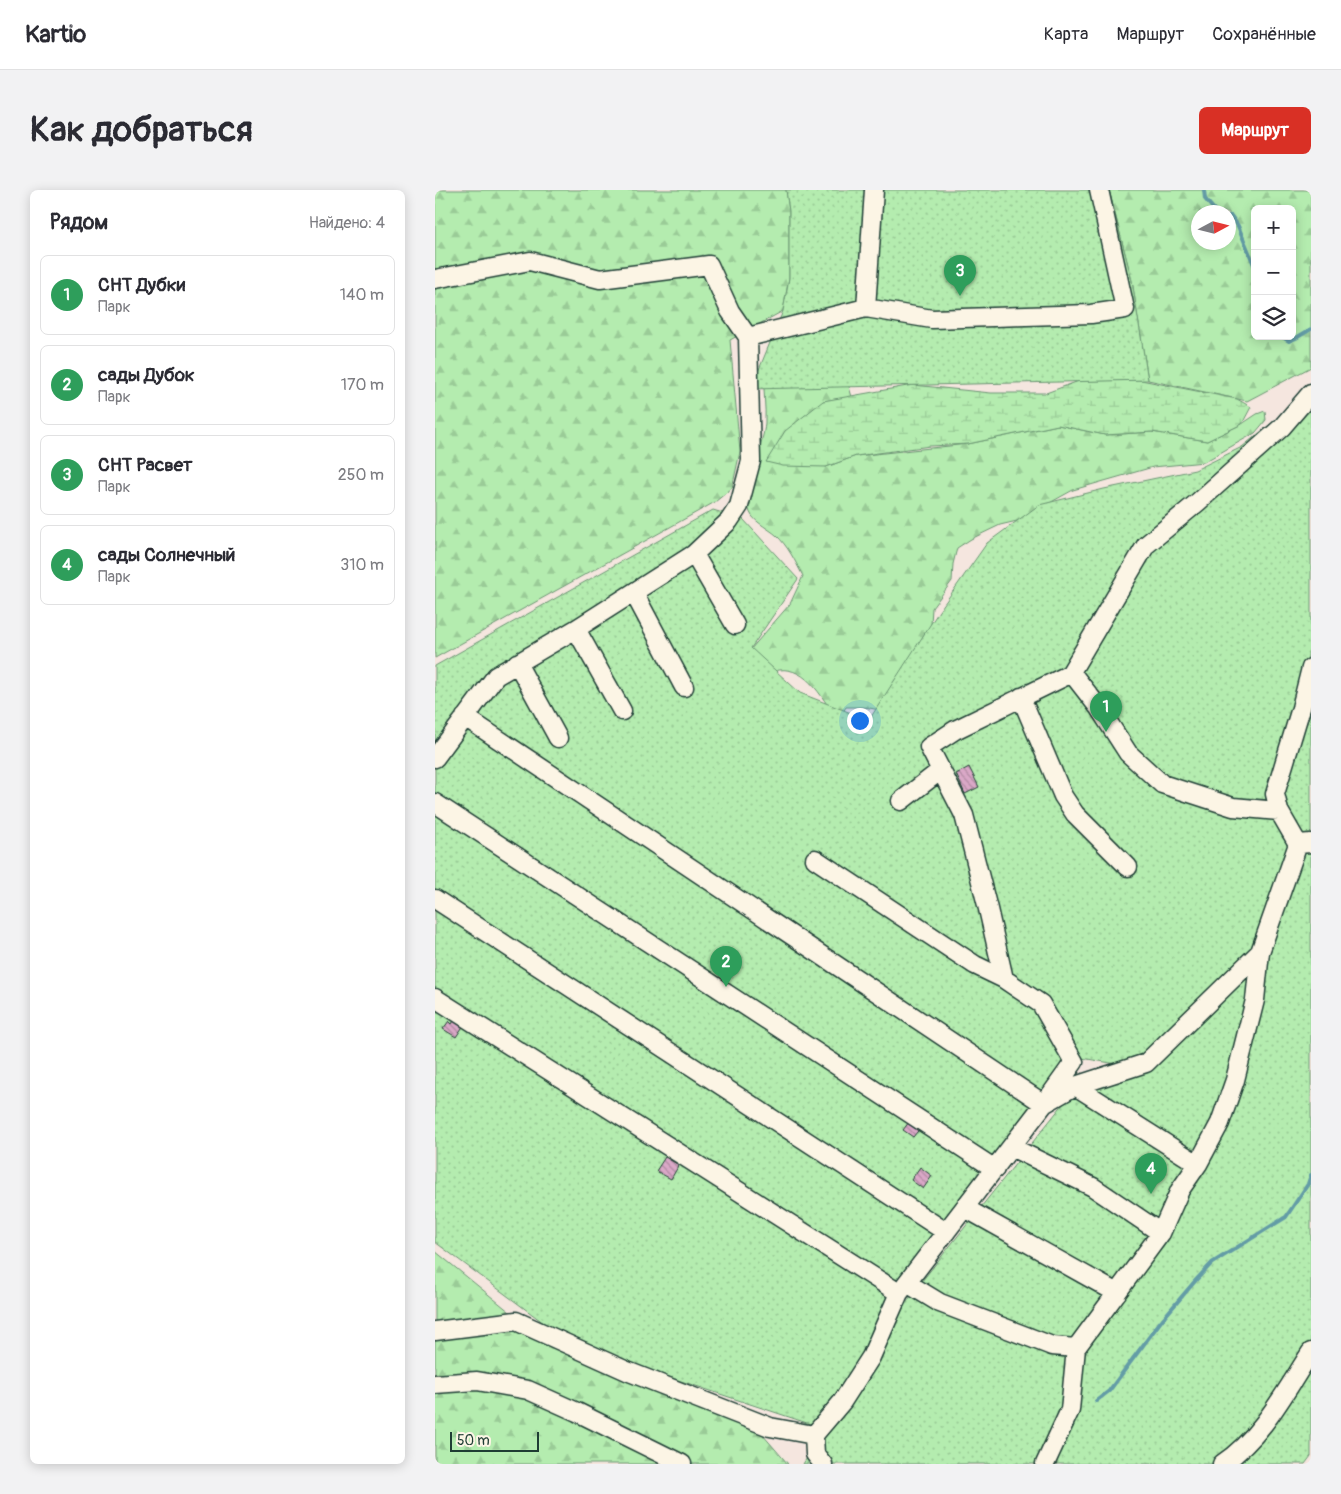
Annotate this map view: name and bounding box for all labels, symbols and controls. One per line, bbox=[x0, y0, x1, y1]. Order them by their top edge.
text: Kartio bbox=[25, 20, 86, 49]
text: Карта bbox=[1044, 23, 1088, 46]
text: Маршрут bbox=[1116, 23, 1184, 46]
text: Сохранённые bbox=[1212, 23, 1316, 46]
button: Маршрут bbox=[1199, 107, 1311, 154]
text: Как добраться bbox=[30, 108, 253, 152]
north arrow bbox=[1191, 205, 1236, 250]
map controls bbox=[1251, 205, 1296, 340]
button: + bbox=[1251, 205, 1296, 250]
text: Рядом bbox=[50, 209, 108, 236]
text: Найдено: 4 bbox=[309, 213, 385, 233]
button: − bbox=[1251, 250, 1296, 295]
pin: 3 bbox=[944, 255, 976, 296]
text: СНТ Дубки bbox=[98, 273, 185, 297]
text: 1 bbox=[64, 285, 70, 305]
text: 140 m bbox=[340, 285, 384, 305]
button: layers bbox=[1251, 295, 1296, 340]
text: Парк bbox=[98, 297, 131, 317]
text: сады Дубок bbox=[98, 363, 195, 387]
text: 2 bbox=[63, 375, 71, 395]
text: 170 m bbox=[341, 375, 384, 395]
text: Парк bbox=[98, 387, 131, 407]
text: СНТ Расвет bbox=[98, 453, 193, 477]
text: 3 bbox=[63, 465, 71, 485]
text: 250 m bbox=[338, 465, 384, 485]
text: Парк bbox=[98, 477, 131, 497]
text: сады Солнечный bbox=[98, 543, 235, 567]
text: 4 bbox=[62, 555, 72, 575]
text: 310 m bbox=[340, 555, 384, 575]
text: Парк bbox=[98, 567, 131, 587]
pin: 1 bbox=[1090, 691, 1122, 732]
your location bbox=[847, 708, 873, 734]
pin: 2 bbox=[710, 946, 742, 987]
pin: 4 bbox=[1135, 1153, 1167, 1194]
scale bar bbox=[450, 1429, 539, 1452]
text: 50 m bbox=[457, 1432, 490, 1449]

